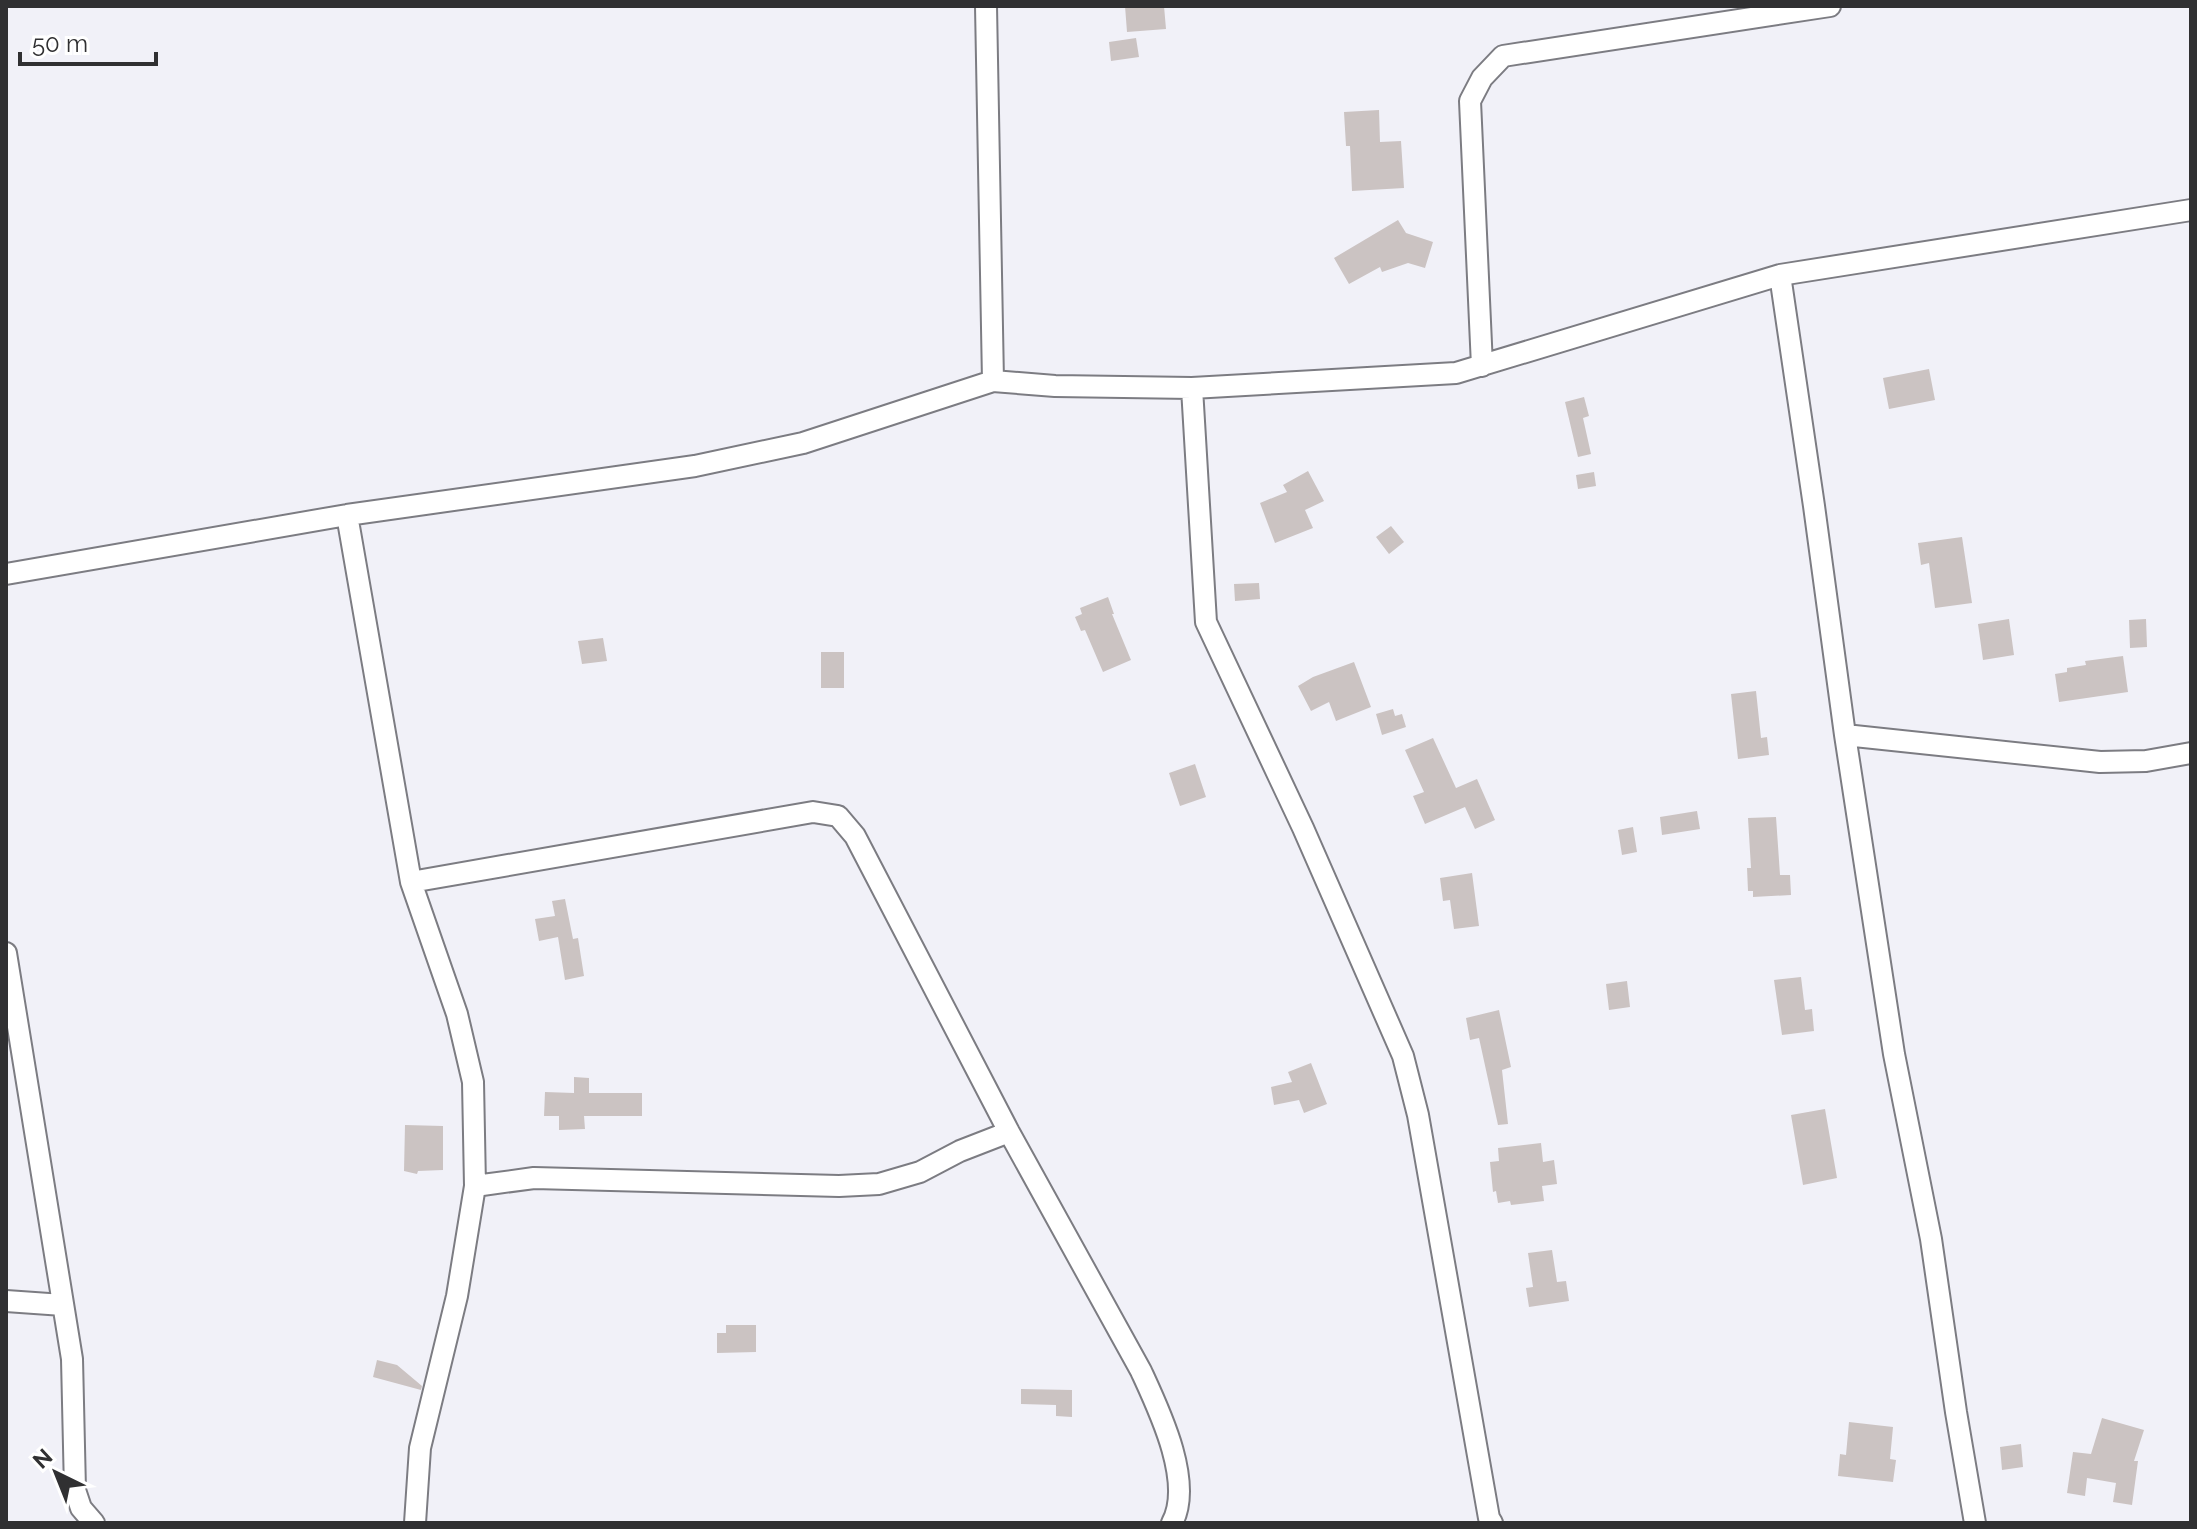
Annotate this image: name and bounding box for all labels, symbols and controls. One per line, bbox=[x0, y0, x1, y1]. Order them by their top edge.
scale bar bbox=[20, 16, 156, 66]
text: 50 m bbox=[32, 29, 88, 58]
north arrow bbox=[16, 1433, 96, 1513]
text: N bbox=[27, 1443, 57, 1474]

